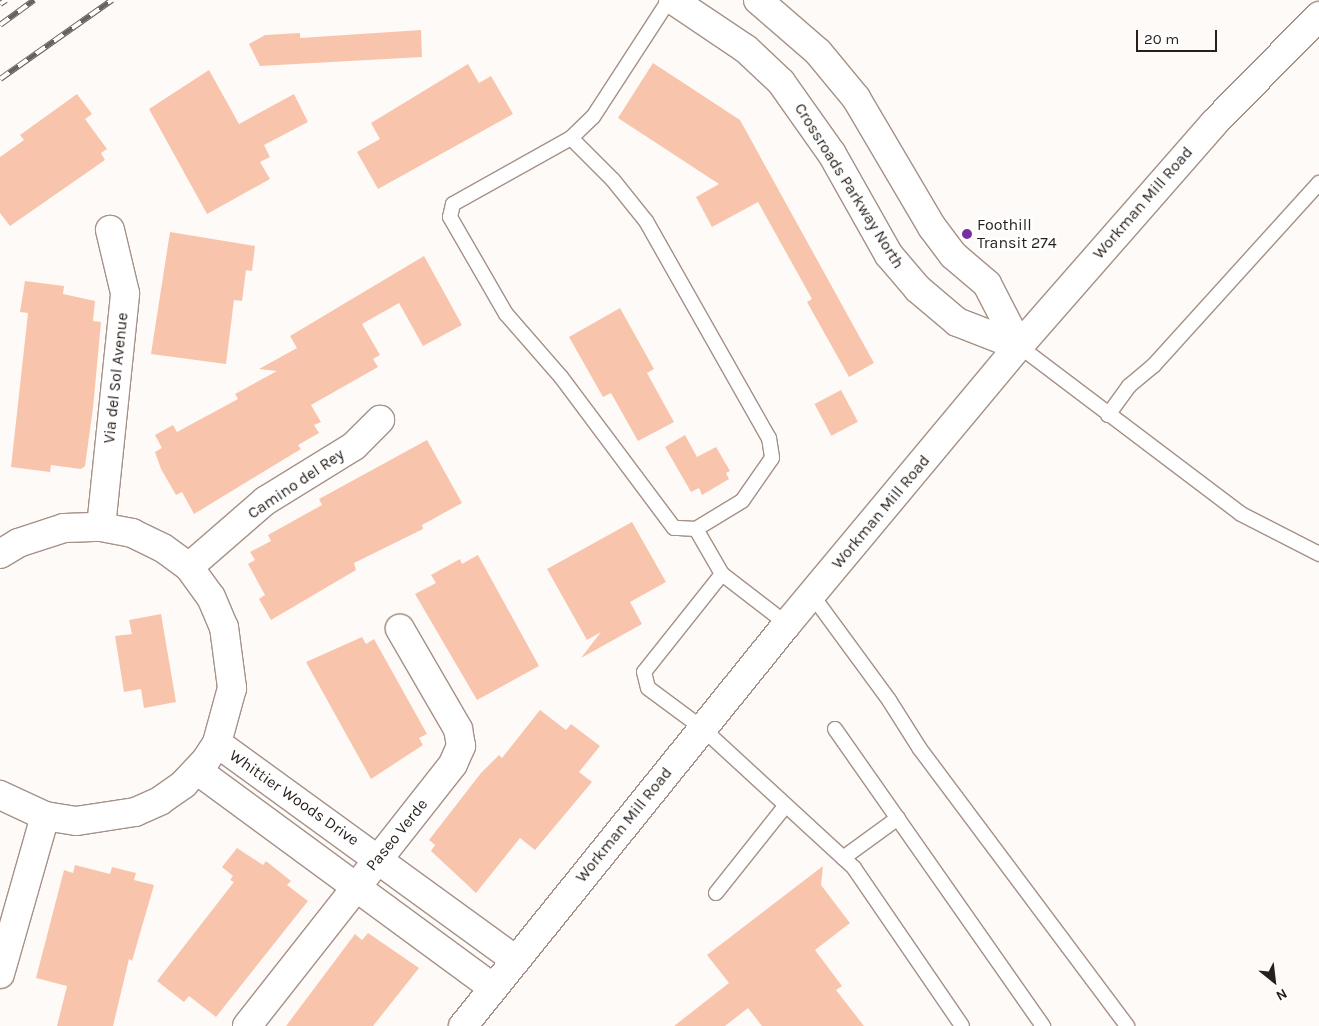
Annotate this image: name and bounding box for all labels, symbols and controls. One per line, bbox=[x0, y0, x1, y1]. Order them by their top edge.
scale bar bbox=[1139, 20, 1220, 52]
text: 20 m bbox=[1144, 30, 1179, 48]
street label: Crossroads Parkway North bbox=[790, 100, 908, 272]
street label: Workman Mill Road bbox=[1089, 143, 1197, 263]
place label: Foothill Transit 274 bbox=[977, 215, 1057, 253]
marker: Foothill Transit 274 bbox=[961, 228, 973, 240]
street label: Via del Sol Avenue bbox=[100, 312, 132, 444]
street label: Camino del Rey bbox=[244, 445, 348, 523]
street label: Workman Mill Road bbox=[828, 451, 934, 573]
street label: Whittier Woods Drive bbox=[226, 746, 362, 850]
street label: Workman Mill Road bbox=[572, 764, 676, 886]
street label: Paseo Verde bbox=[362, 795, 432, 875]
north arrow bbox=[1249, 956, 1299, 1006]
text: N bbox=[1273, 985, 1290, 1004]

